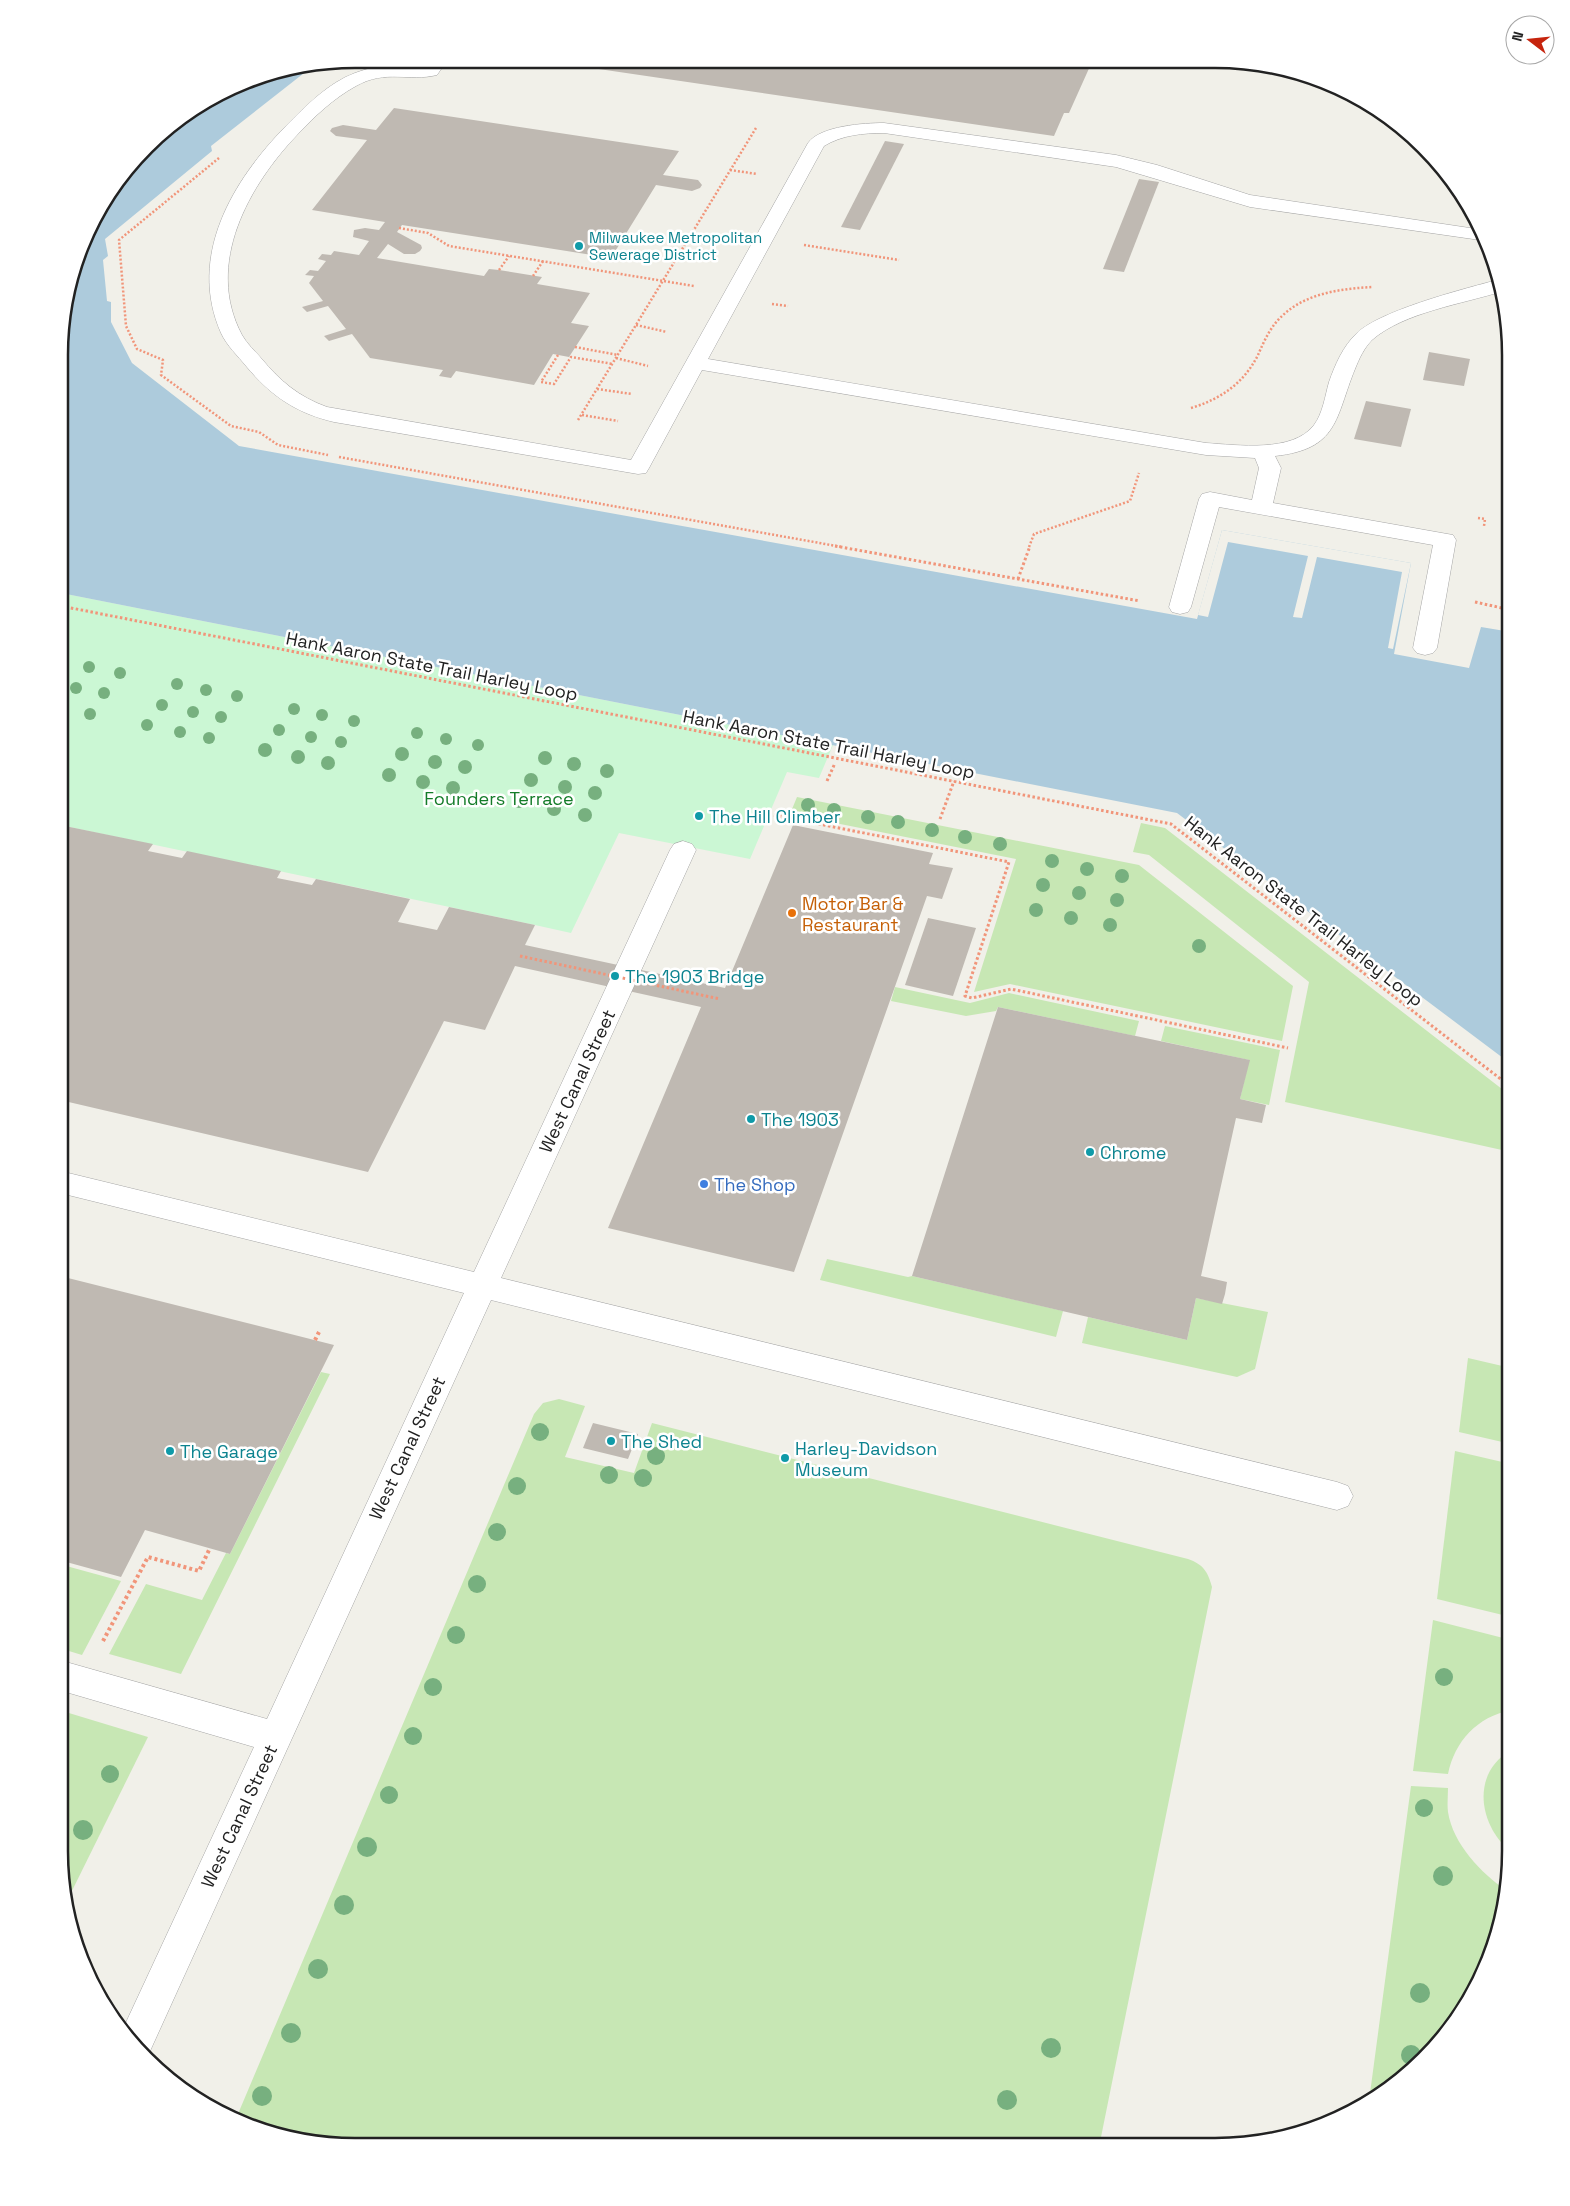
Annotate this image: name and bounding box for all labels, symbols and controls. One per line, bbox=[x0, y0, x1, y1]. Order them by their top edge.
north arrow bbox=[1505, 15, 1555, 65]
text: N bbox=[1508, 29, 1527, 43]
place label: Milwaukee Metropolitan Sewerage District bbox=[589, 228, 762, 264]
marker: Milwaukee Metropolitan Sewerage District bbox=[573, 240, 585, 252]
street label: Hank Aaron State Trail Harley Loop bbox=[284, 626, 580, 706]
street label: Hank Aaron State Trail Harley Loop bbox=[681, 704, 977, 784]
park label: Founders Terrace bbox=[424, 787, 574, 810]
place label: The Hill Climber bbox=[709, 805, 841, 828]
marker: The Hill Climber bbox=[693, 810, 705, 822]
street label: Hank Aaron State Trail Harley Loop bbox=[1180, 811, 1428, 1011]
place label: Motor Bar & Restaurant bbox=[802, 892, 903, 936]
marker: Motor Bar & Restaurant bbox=[786, 907, 798, 919]
place label: The 1903 Bridge bbox=[625, 965, 764, 988]
marker: The 1903 Bridge bbox=[609, 970, 621, 982]
street label: West Canal Street bbox=[534, 1006, 620, 1156]
place label: The 1903 bbox=[761, 1108, 839, 1131]
marker: The 1903 bbox=[745, 1113, 757, 1125]
place label: Chrome bbox=[1100, 1141, 1166, 1164]
marker: Chrome bbox=[1084, 1146, 1096, 1158]
place label: The Shop bbox=[714, 1173, 796, 1196]
marker: The Shop bbox=[698, 1178, 710, 1190]
street label: West Canal Street bbox=[364, 1373, 450, 1523]
place label: The Shed bbox=[621, 1430, 702, 1453]
marker: The Shed bbox=[605, 1435, 617, 1447]
place label: Harley-Davidson Museum bbox=[795, 1437, 937, 1481]
place label: The Garage bbox=[180, 1440, 278, 1463]
marker: The Garage bbox=[164, 1445, 176, 1457]
marker: Harley-Davidson Museum bbox=[779, 1452, 791, 1464]
street label: West Canal Street bbox=[196, 1741, 282, 1891]

